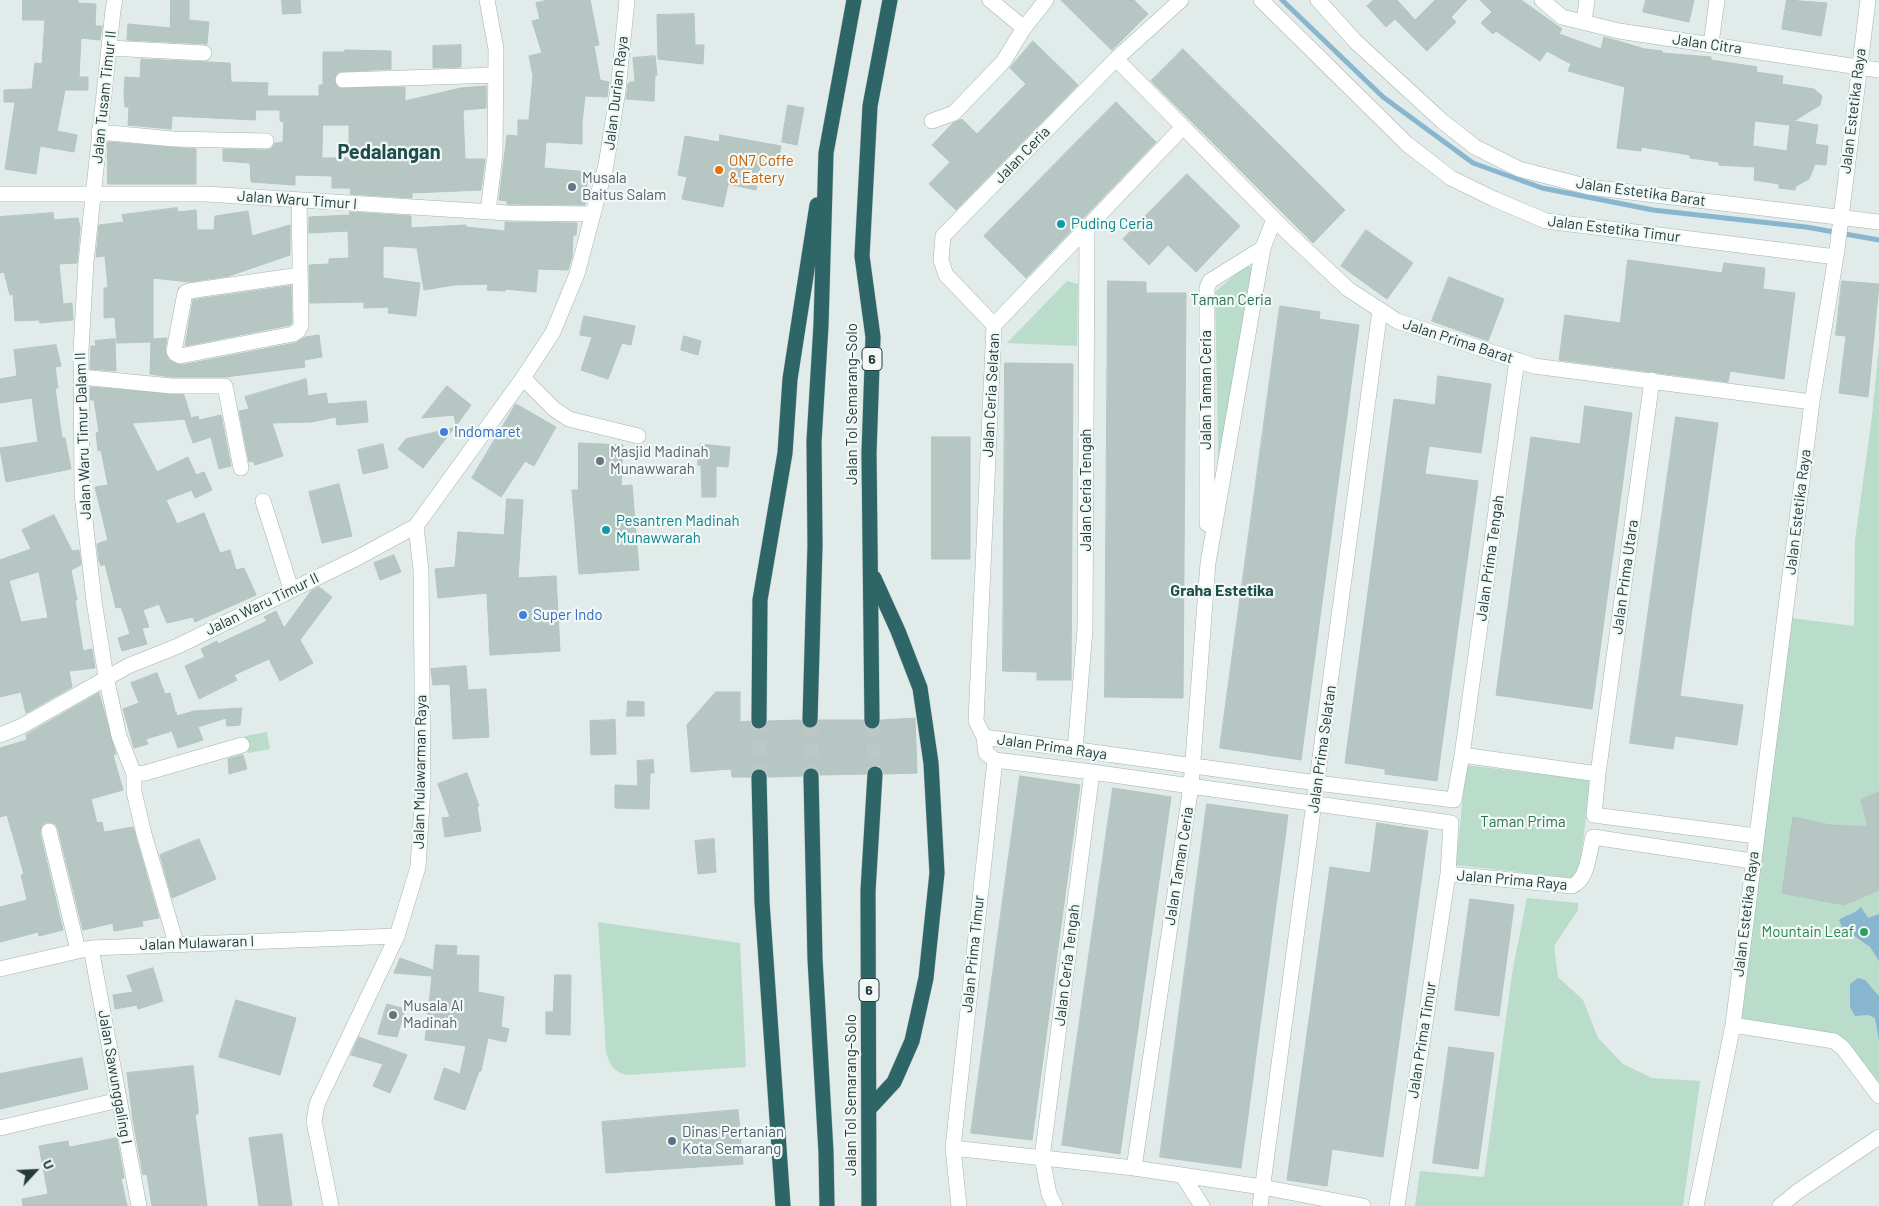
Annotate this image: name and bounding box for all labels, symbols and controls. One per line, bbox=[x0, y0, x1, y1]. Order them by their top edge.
street label: Jalan Tusam Timur II bbox=[88, 30, 120, 164]
street label: Jalan Citra bbox=[1671, 30, 1743, 58]
street label: Jalan Durian Raya bbox=[600, 35, 632, 151]
street label: Jalan Estetika Raya bbox=[1836, 47, 1870, 175]
street label: Jalan Ceria bbox=[990, 123, 1054, 187]
district label: Pedalangan bbox=[337, 140, 441, 164]
place label: ON7 Coffe & Eatery bbox=[729, 152, 794, 187]
marker: ON7 Coffe & Eatery bbox=[713, 164, 725, 176]
place label: Musala Baitus Salam bbox=[582, 169, 666, 204]
street label: Jalan Estetika Barat bbox=[1575, 174, 1707, 210]
marker: Musala Baitus Salam bbox=[566, 181, 578, 193]
street label: Jalan Waru Timur I bbox=[236, 187, 358, 213]
street label: Jalan Estetika Timur bbox=[1547, 212, 1681, 246]
place label: Puding Ceria bbox=[1071, 215, 1153, 233]
marker: Puding Ceria bbox=[1055, 218, 1067, 230]
park label: Taman Ceria bbox=[1190, 291, 1272, 309]
street label: Jalan Prima Barat bbox=[1400, 315, 1516, 367]
street label: Jalan Tol Semarang–Solo bbox=[843, 323, 861, 485]
street label: Jalan Taman Ceria bbox=[1197, 330, 1215, 450]
street label: Jalan Ceria Selatan bbox=[979, 332, 1003, 458]
road number: 6 bbox=[862, 348, 882, 370]
street label: Jalan Waru Timur Dalam II bbox=[71, 352, 95, 520]
place label: Indomaret bbox=[454, 423, 521, 441]
marker: Indomaret bbox=[438, 426, 450, 438]
street label: Jalan Ceria Tengah bbox=[1077, 429, 1095, 551]
place label: Masjid Madinah Munawwarah bbox=[610, 443, 709, 478]
street label: Jalan Estetika Raya bbox=[1781, 448, 1815, 576]
marker: Masjid Madinah Munawwarah bbox=[594, 455, 606, 467]
street label: Jalan Prima Tengah bbox=[1472, 494, 1508, 622]
place label: Pesantren Madinah Munawwarah bbox=[616, 512, 740, 547]
street label: Jalan Prima Utara bbox=[1608, 518, 1642, 636]
marker: Pesantren Madinah Munawwarah bbox=[600, 524, 612, 536]
street label: Jalan Waru Timur II bbox=[202, 569, 322, 639]
district label: Graha Estetika bbox=[1170, 581, 1274, 601]
place label: Super Indo bbox=[533, 606, 603, 624]
marker: Super Indo bbox=[517, 609, 529, 621]
street label: Jalan Prima Selatan bbox=[1304, 684, 1340, 814]
street label: Jalan Mulawarman Raya bbox=[410, 695, 430, 849]
street label: Jalan Prima Raya bbox=[996, 730, 1108, 764]
street label: Jalan Taman Ceria bbox=[1161, 805, 1197, 927]
park label: Taman Prima bbox=[1480, 813, 1566, 831]
street label: Jalan Estetika Raya bbox=[1729, 850, 1763, 978]
street label: Jalan Prima Raya bbox=[1456, 866, 1568, 894]
street label: Jalan Prima Timur bbox=[958, 894, 988, 1014]
street label: Jalan Ceria Tengah bbox=[1051, 903, 1083, 1027]
place label: Mountain Leaf bbox=[1762, 923, 1854, 941]
marker: Mountain Leaf bbox=[1858, 926, 1870, 938]
street label: Jalan Mulawaran I bbox=[139, 932, 255, 954]
road number: 6 bbox=[859, 978, 879, 1002]
street label: Jalan Prima Timur bbox=[1404, 980, 1440, 1100]
place label: Musala Al Madinah bbox=[403, 997, 463, 1032]
street label: Jalan Sawunggaling I bbox=[94, 1009, 136, 1145]
marker: Musala Al Madinah bbox=[387, 1009, 399, 1021]
street label: Jalan Tol Semarang–Solo bbox=[842, 1014, 860, 1176]
place label: Dinas Pertanian Kota Semarang bbox=[682, 1123, 784, 1158]
marker: Dinas Pertanian Kota Semarang bbox=[666, 1135, 678, 1147]
north arrow bbox=[10, 1146, 60, 1196]
text: U bbox=[39, 1157, 59, 1172]

